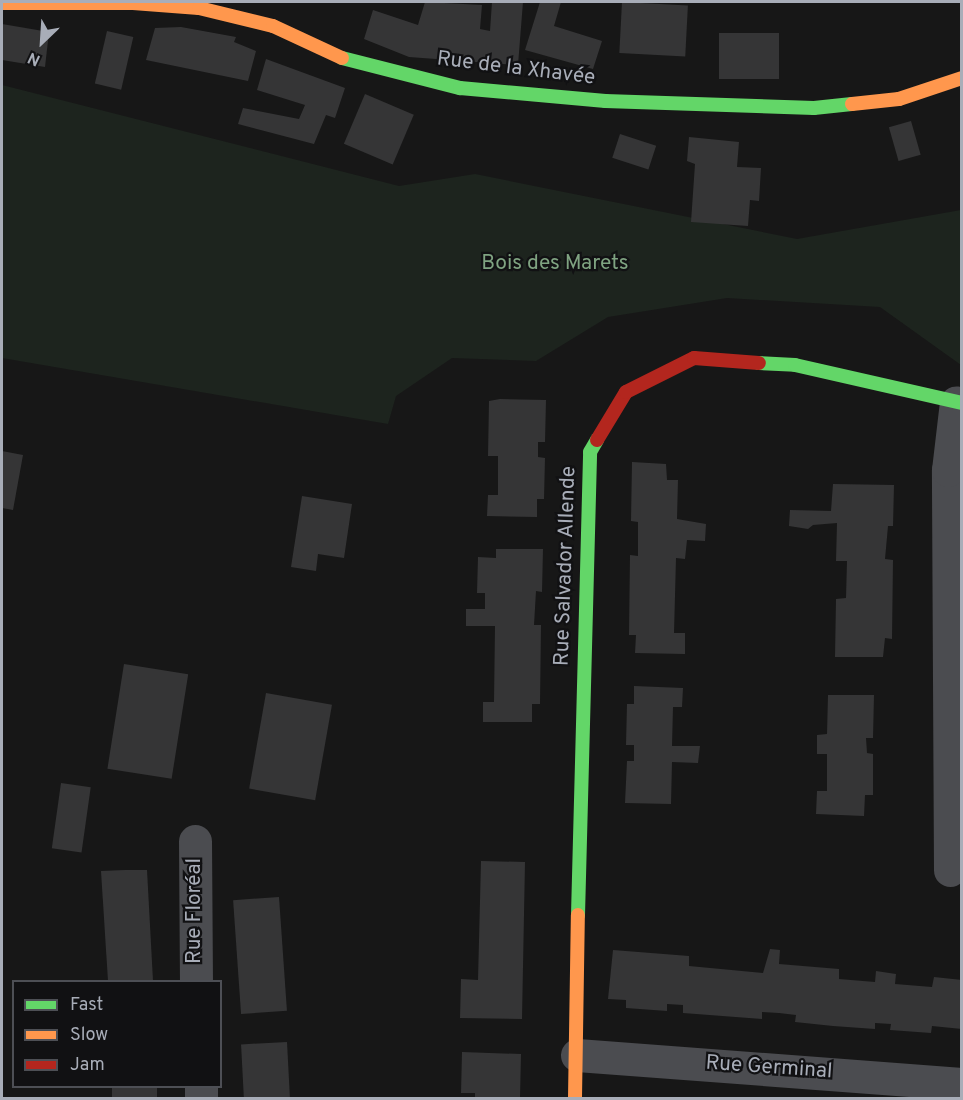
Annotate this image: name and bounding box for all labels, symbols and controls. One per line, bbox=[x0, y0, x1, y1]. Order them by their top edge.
north arrow bbox=[12, 12, 72, 72]
text: N bbox=[25, 47, 44, 70]
street label: Rue de la Xhavée bbox=[435, 47, 597, 91]
park label: Bois des Marets bbox=[481, 251, 629, 277]
street label: Rue Salvador Allende bbox=[550, 465, 582, 667]
street label: Rue Floréal bbox=[182, 858, 208, 964]
legend bbox=[12, 980, 222, 1088]
text: Fast bbox=[70, 994, 103, 1017]
text: Slow bbox=[70, 1024, 108, 1047]
street label: Rue Germinal bbox=[705, 1051, 833, 1085]
text: Jam bbox=[70, 1054, 105, 1077]

